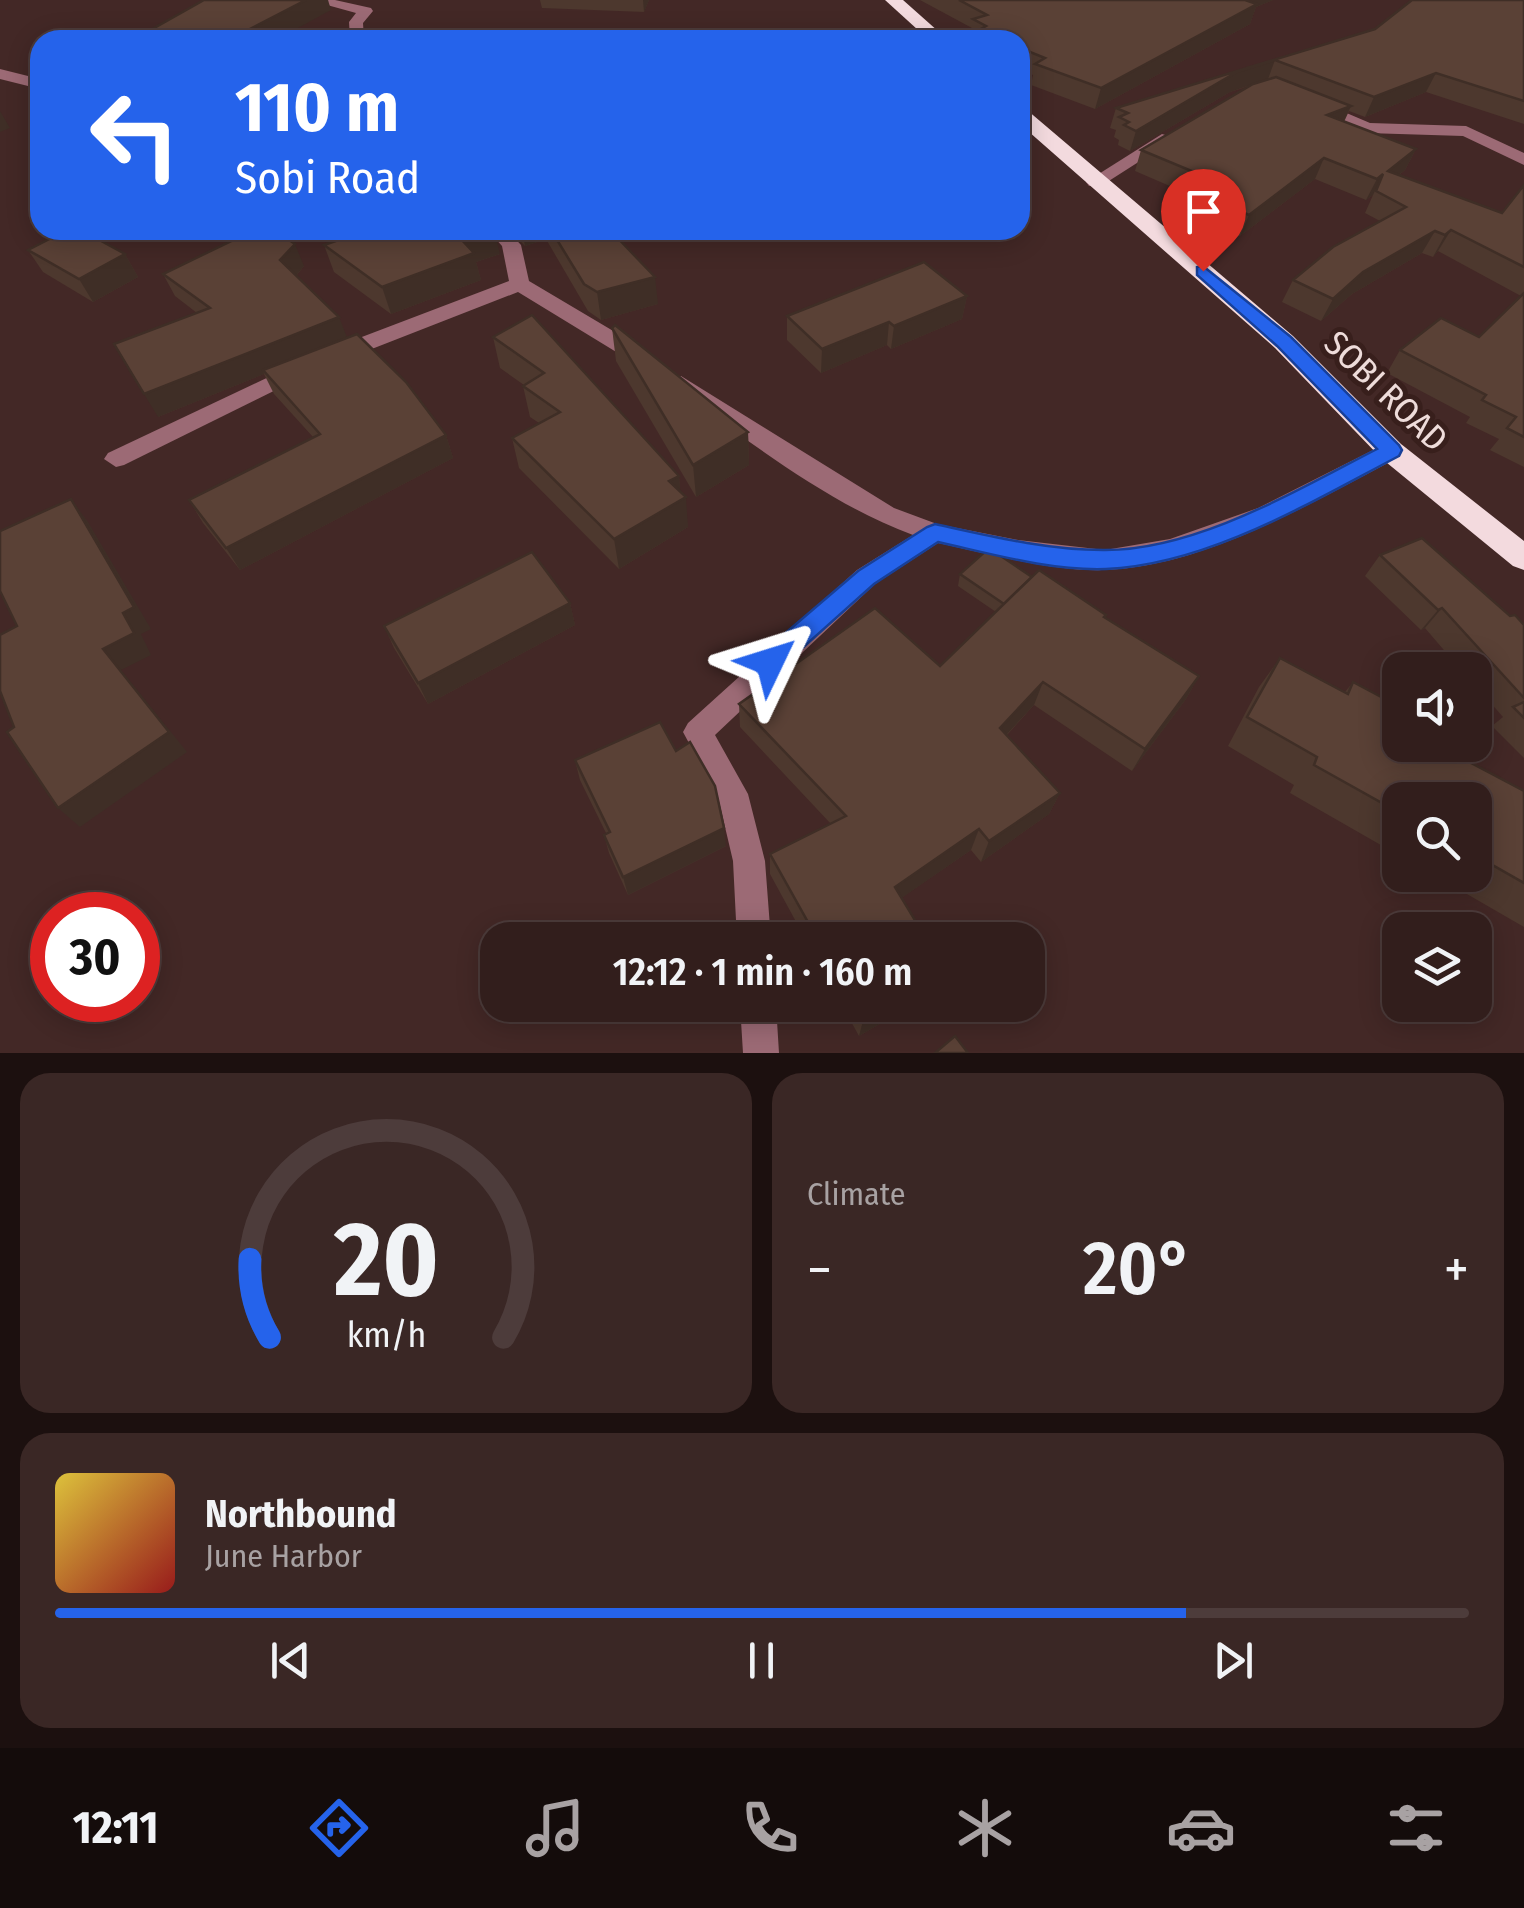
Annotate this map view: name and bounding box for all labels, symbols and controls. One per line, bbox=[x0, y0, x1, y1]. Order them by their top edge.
text: 110 m bbox=[235, 66, 399, 150]
icon: left bbox=[70, 70, 200, 200]
text: Sobi Road bbox=[235, 151, 420, 205]
pin bbox=[1161, 169, 1246, 272]
icon: arrive bbox=[1176, 184, 1231, 239]
street label: SOBI ROAD bbox=[1316, 322, 1456, 460]
position arrow bbox=[718, 610, 822, 714]
map controls bbox=[1382, 652, 1492, 1022]
button: sound bbox=[1382, 652, 1492, 762]
button: search bbox=[1382, 782, 1492, 892]
speed limit sign: 30 bbox=[30, 892, 160, 1022]
button: layers bbox=[1382, 912, 1492, 1022]
text: 12:12 · 1 min · 160 m bbox=[613, 949, 912, 995]
text: Climate bbox=[807, 1175, 906, 1213]
text: 20 bbox=[333, 1198, 438, 1323]
text: 20° bbox=[1083, 1224, 1193, 1314]
text: − bbox=[807, 1237, 832, 1303]
text: + bbox=[1444, 1237, 1469, 1303]
text: km/h bbox=[346, 1314, 426, 1356]
text: Northbound bbox=[205, 1491, 397, 1537]
text: June Harbor bbox=[205, 1537, 362, 1575]
icon: previous bbox=[263, 1633, 318, 1688]
icon: pause bbox=[734, 1633, 789, 1688]
icon: next bbox=[1206, 1633, 1261, 1688]
icon: directions bbox=[304, 1793, 374, 1863]
icon: music bbox=[520, 1793, 590, 1863]
icon: phone bbox=[735, 1793, 805, 1863]
icon: climate bbox=[950, 1793, 1020, 1863]
icon: car bbox=[1166, 1793, 1236, 1863]
icon: filters bbox=[1381, 1793, 1451, 1863]
text: 12:11 bbox=[73, 1801, 159, 1855]

